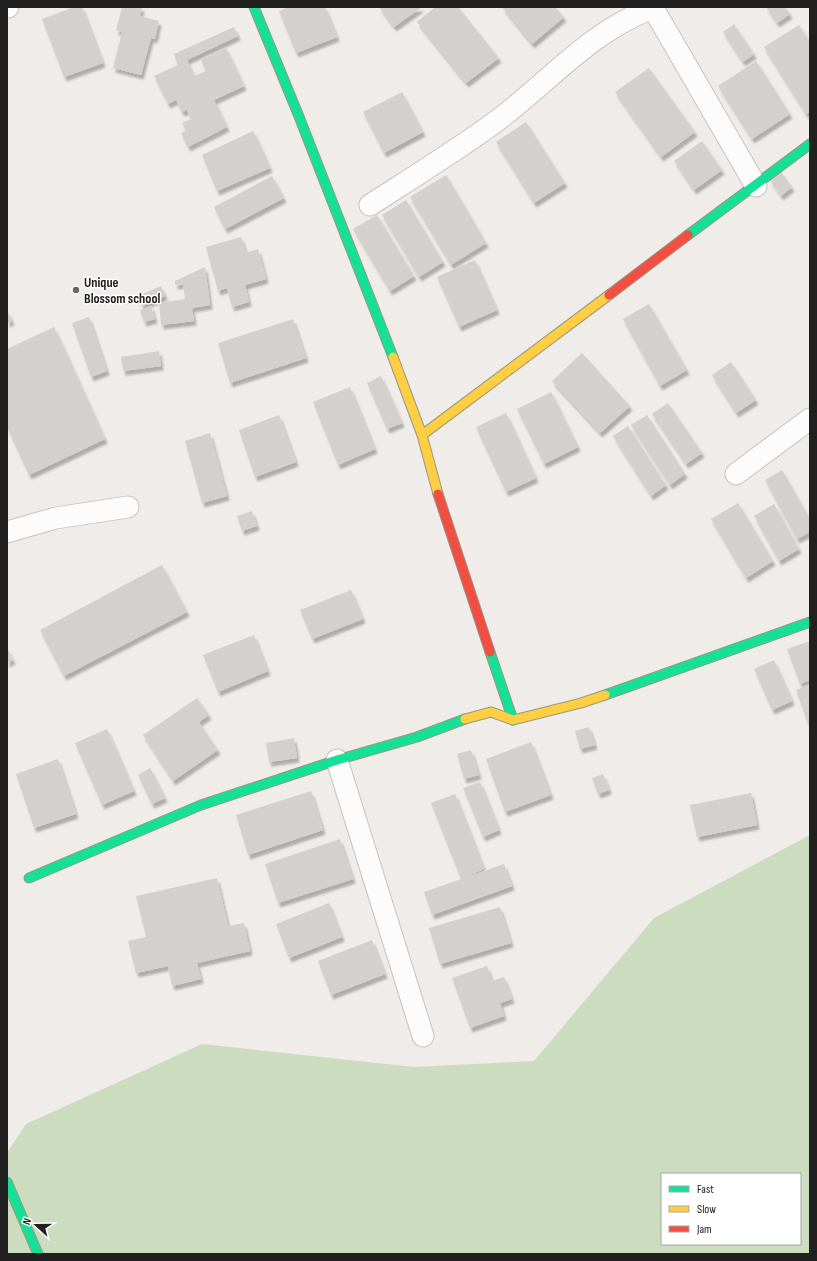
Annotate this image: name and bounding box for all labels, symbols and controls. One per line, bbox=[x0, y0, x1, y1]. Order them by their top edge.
place label: Unique Blossom school bbox=[84, 274, 161, 307]
marker: Unique Blossom school bbox=[71, 285, 81, 295]
legend bbox=[661, 1173, 801, 1245]
text: Fast bbox=[697, 1182, 714, 1197]
text: Slow bbox=[697, 1202, 716, 1217]
north arrow bbox=[16, 1205, 56, 1245]
text: N bbox=[20, 1216, 34, 1227]
text: Jam bbox=[696, 1222, 712, 1237]

